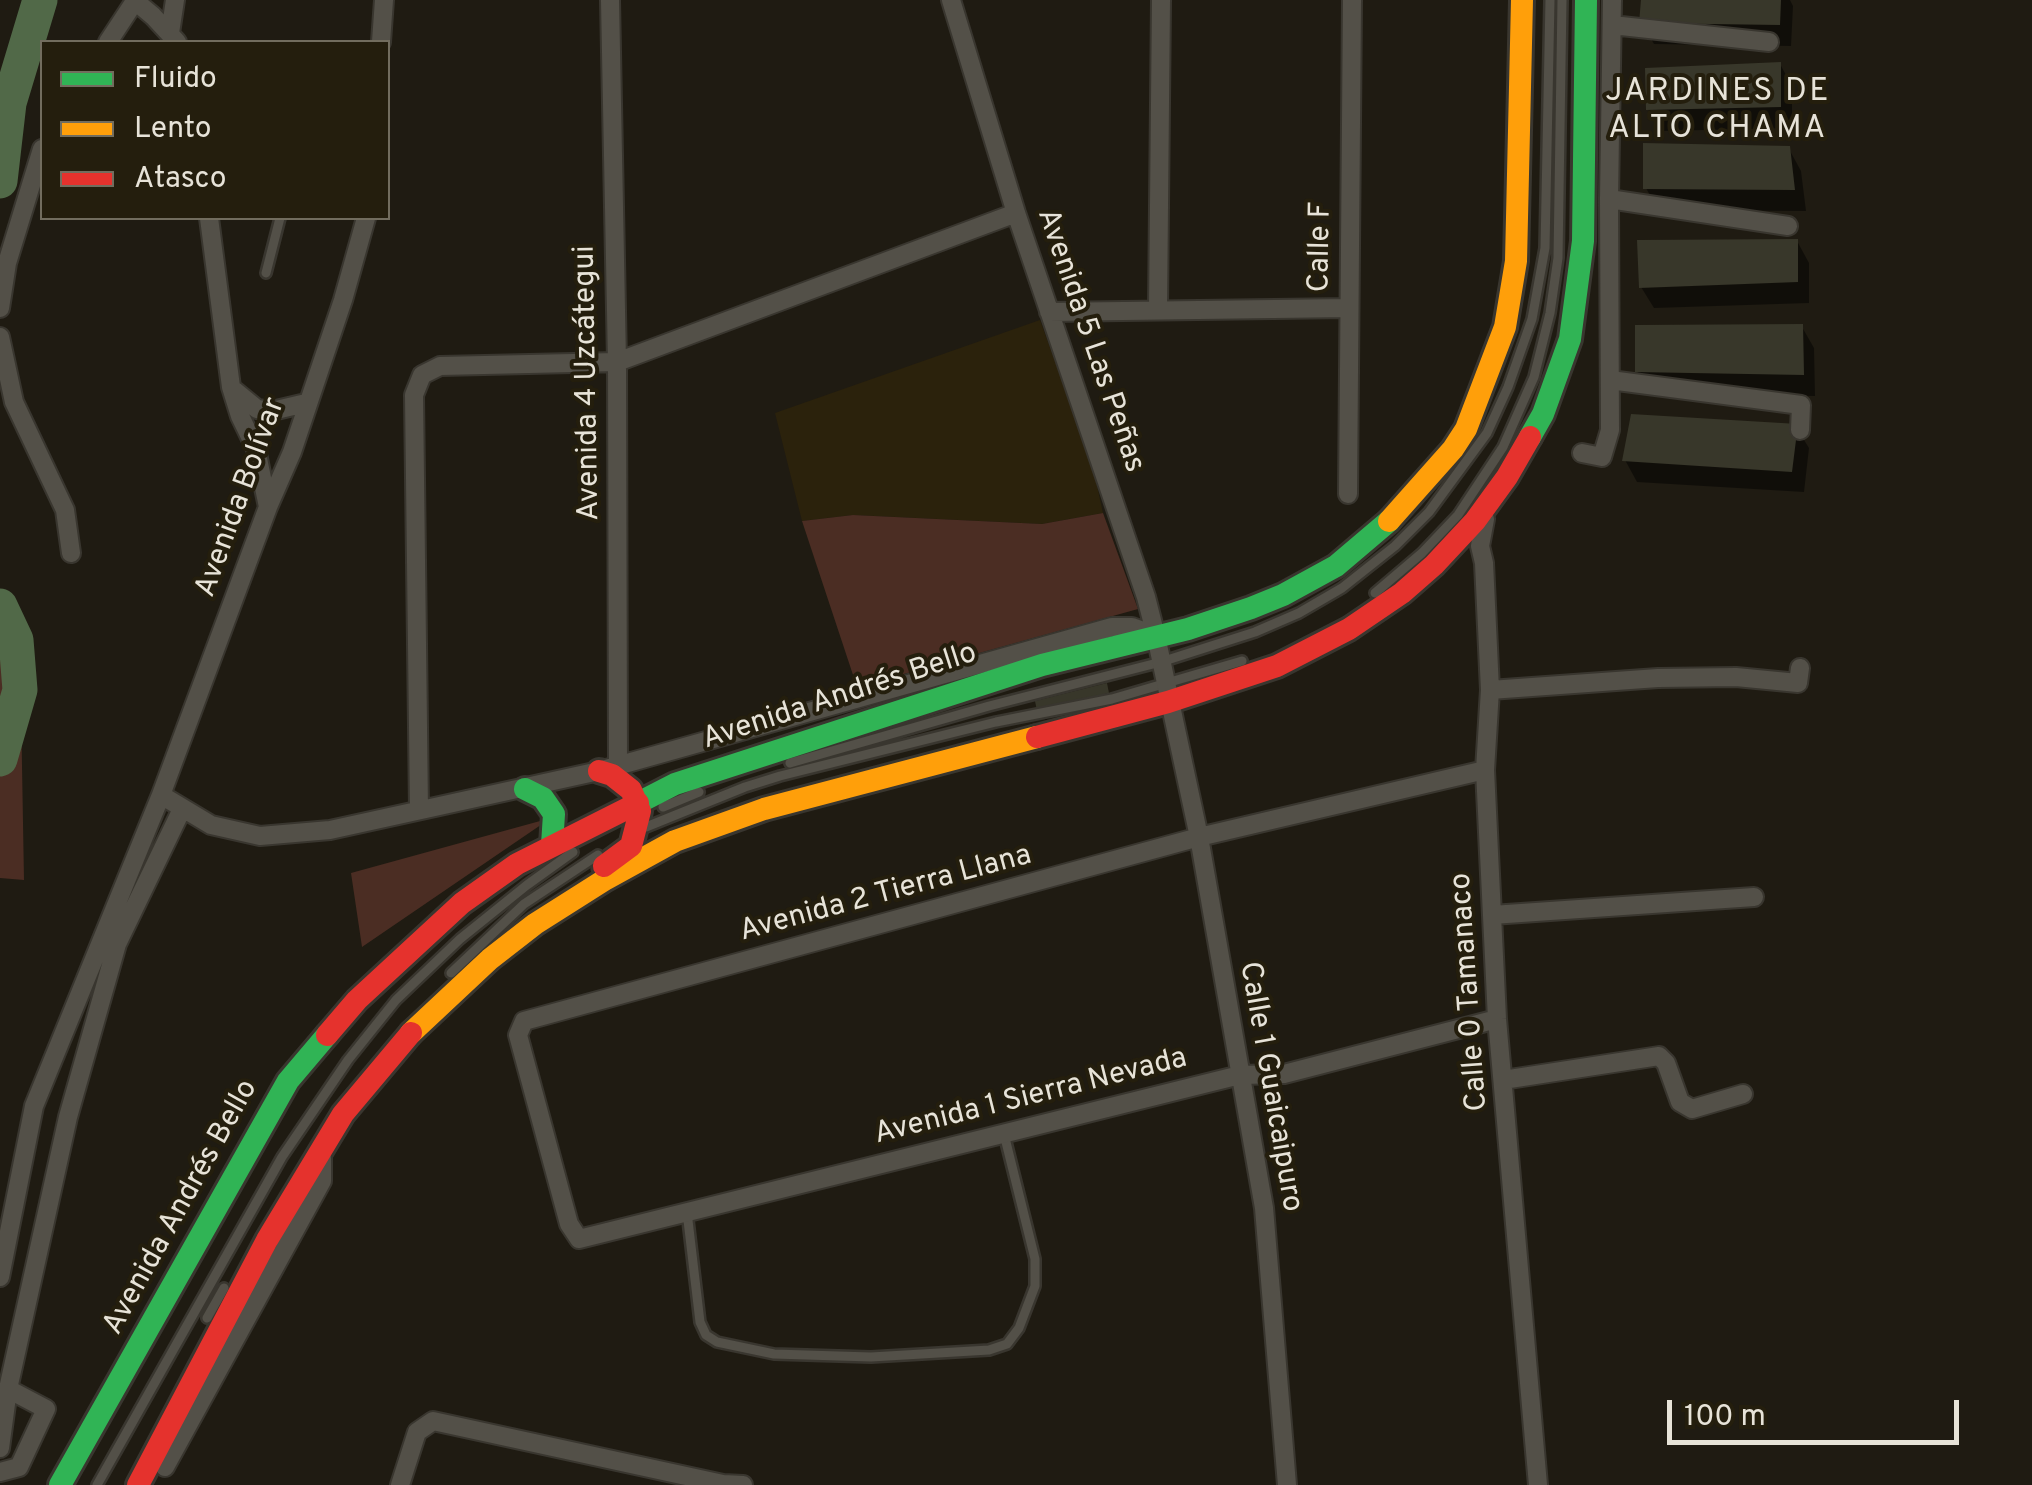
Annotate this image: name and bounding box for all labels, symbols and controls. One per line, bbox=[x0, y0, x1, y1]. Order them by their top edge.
legend bbox=[40, 40, 390, 220]
text: Fluido bbox=[134, 61, 217, 98]
district label: JARDINES DE ALTO CHAMA bbox=[1605, 75, 1831, 150]
text: Lento bbox=[134, 111, 211, 148]
text: Atasco bbox=[134, 161, 227, 198]
street label: Calle F bbox=[1303, 201, 1341, 293]
street label: Avenida 5 Las Peñas bbox=[1027, 205, 1151, 477]
street label: Avenida 4 Uzcátegui bbox=[569, 245, 609, 521]
street label: Avenida Bolívar bbox=[189, 393, 295, 603]
street label: Avenida Andrés Bello bbox=[698, 637, 982, 759]
street label: Avenida 2 Tierra Llana bbox=[736, 839, 1036, 951]
street label: Calle 0 Tamanaco bbox=[1445, 871, 1497, 1113]
street label: Calle 1 Guaicaipuro bbox=[1229, 959, 1309, 1215]
street label: Avenida 1 Sierra Nevada bbox=[871, 1042, 1191, 1154]
street label: Avenida Andrés Bello bbox=[97, 1074, 267, 1342]
scale bar bbox=[1672, 1380, 1964, 1442]
text: 100 m bbox=[1684, 1399, 1766, 1436]

